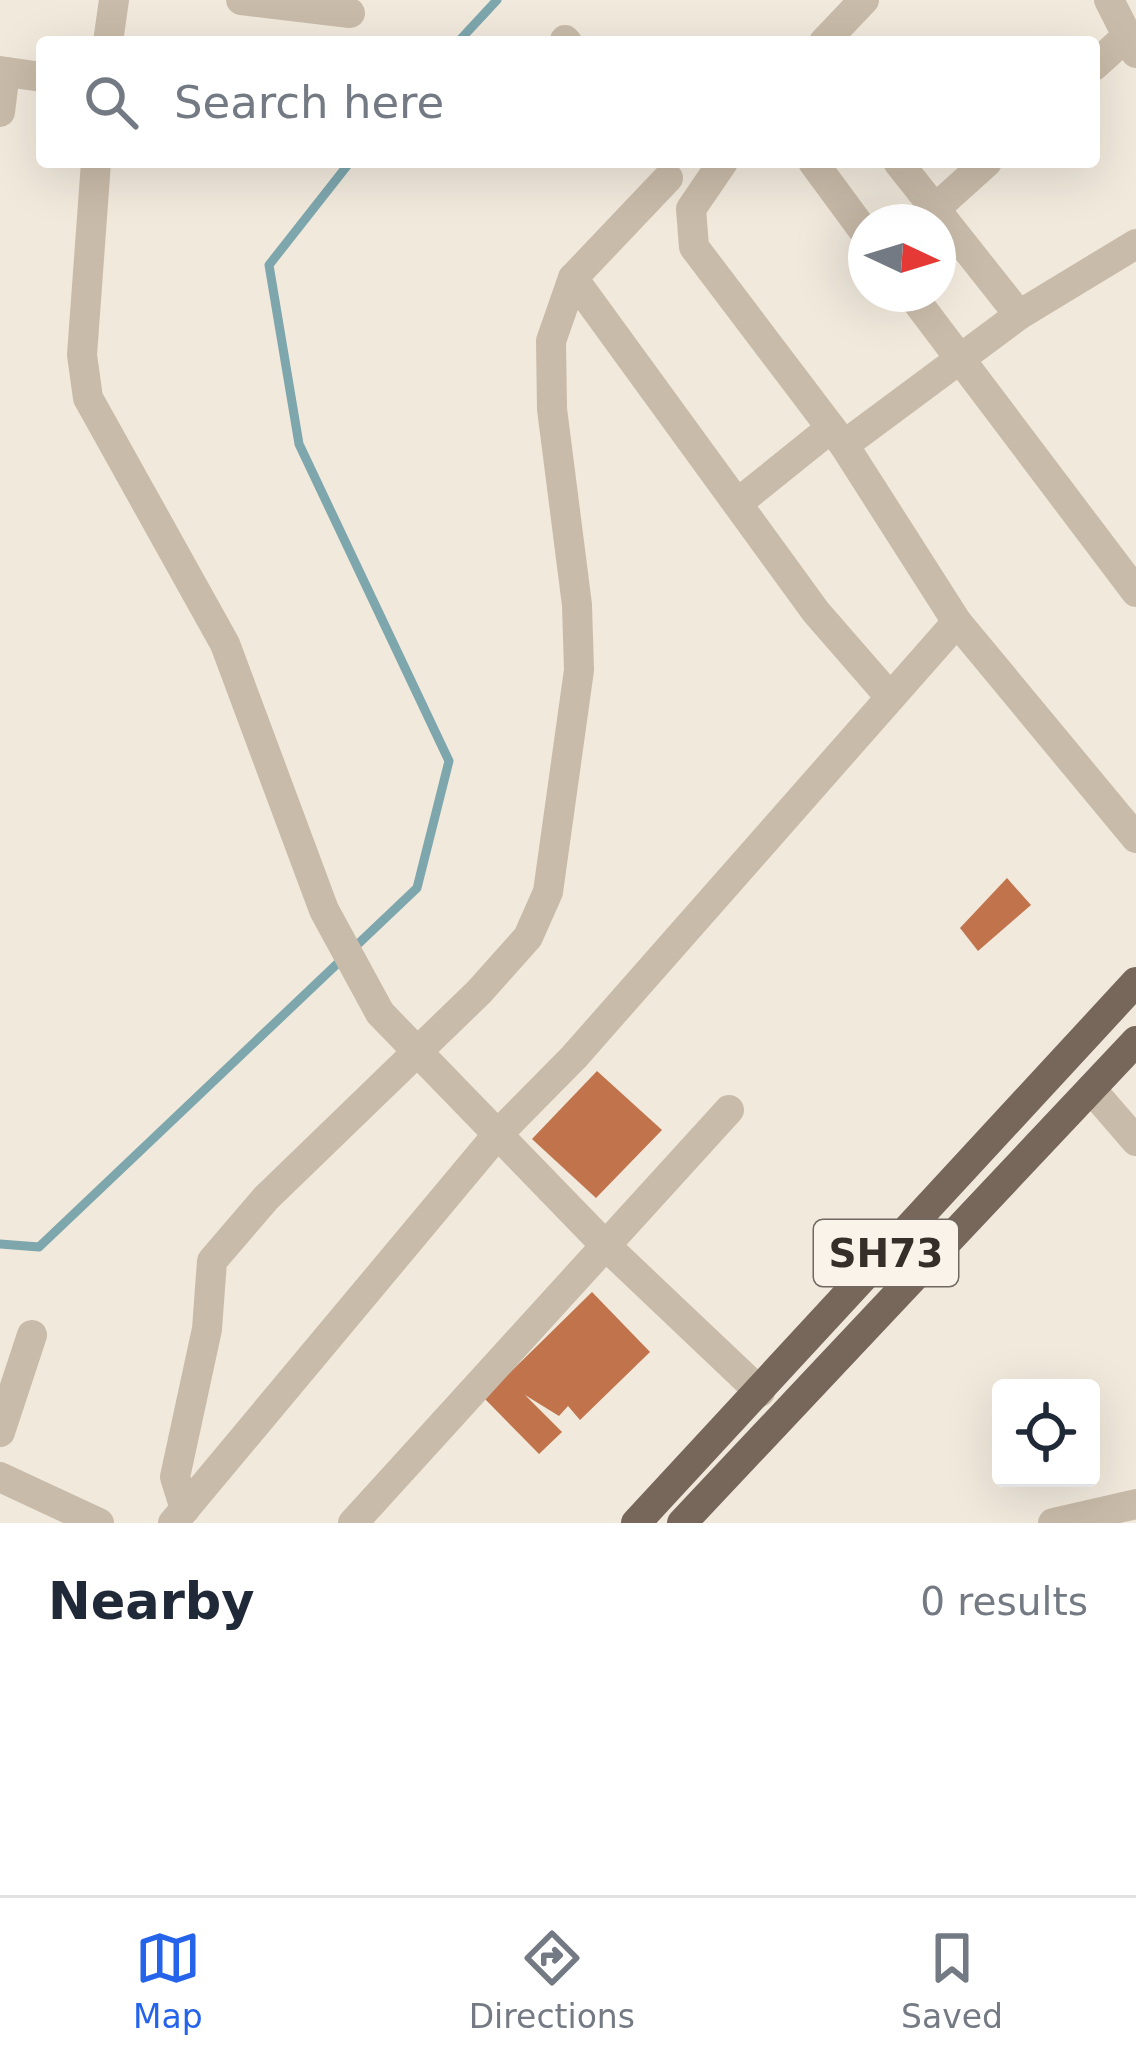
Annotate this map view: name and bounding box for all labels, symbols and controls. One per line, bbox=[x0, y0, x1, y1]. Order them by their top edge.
search box bbox=[36, 36, 1100, 168]
icon: search bbox=[78, 69, 144, 135]
text: Search here bbox=[174, 76, 444, 129]
north arrow bbox=[848, 204, 956, 312]
road number: SH73 bbox=[814, 1220, 958, 1286]
map controls bbox=[992, 1379, 1100, 1487]
button: locate bbox=[992, 1379, 1100, 1487]
text: Nearby bbox=[48, 1572, 255, 1631]
text: 0 results bbox=[920, 1579, 1088, 1624]
tab: Map bbox=[133, 1925, 203, 2036]
tab: Directions bbox=[469, 1925, 635, 2036]
tab: Saved bbox=[901, 1925, 1003, 2036]

